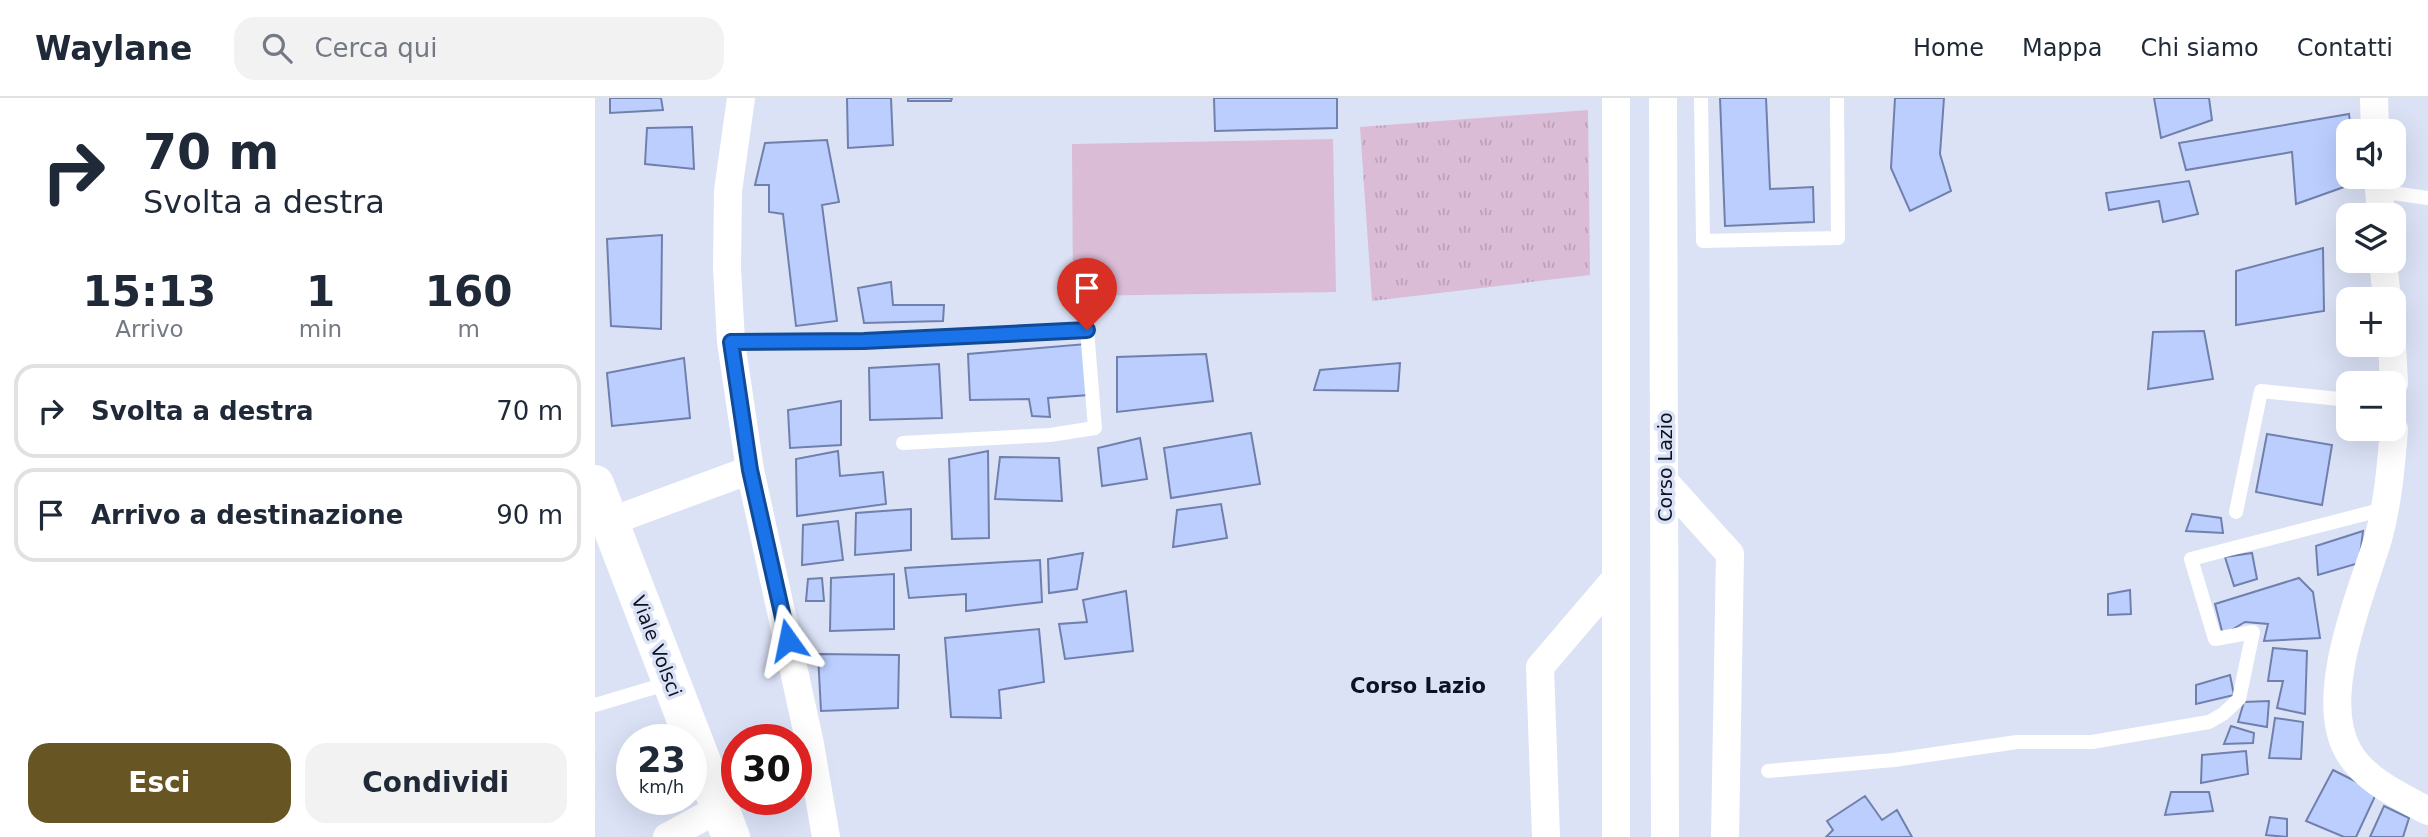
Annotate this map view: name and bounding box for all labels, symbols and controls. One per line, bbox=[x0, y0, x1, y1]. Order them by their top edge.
search box bbox=[234, 17, 724, 80]
text: Waylane bbox=[35, 29, 192, 68]
icon: search bbox=[258, 29, 296, 67]
text: Cerca qui bbox=[314, 33, 437, 63]
text: Home bbox=[1913, 34, 1984, 62]
text: Mappa bbox=[2022, 34, 2103, 62]
text: Chi siamo bbox=[2141, 34, 2259, 62]
text: Contatti bbox=[2297, 34, 2393, 62]
map controls bbox=[2336, 119, 2406, 441]
button: sound bbox=[2336, 119, 2406, 189]
text: 70 m bbox=[143, 124, 279, 181]
icon: right bbox=[28, 126, 119, 217]
text: Svolta a destra bbox=[143, 183, 385, 221]
button: layers bbox=[2336, 203, 2406, 273]
pin bbox=[1057, 258, 1117, 330]
text: 15:13 bbox=[83, 267, 216, 316]
text: 1 bbox=[306, 267, 335, 316]
text: 160 bbox=[425, 267, 512, 316]
icon: arrive bbox=[1068, 269, 1106, 307]
button: + bbox=[2336, 287, 2406, 357]
text: Arrivo bbox=[115, 316, 184, 342]
text: min bbox=[299, 316, 342, 342]
text: m bbox=[457, 316, 480, 342]
button: − bbox=[2336, 371, 2406, 441]
icon: right bbox=[32, 392, 70, 430]
text: Svolta a destra bbox=[91, 396, 314, 426]
text: 70 m bbox=[496, 396, 563, 426]
street label: Corso Lazio bbox=[1654, 412, 1676, 522]
icon: arrive bbox=[32, 496, 70, 534]
text: Arrivo a destinazione bbox=[91, 500, 403, 530]
text: 90 m bbox=[496, 500, 563, 530]
street label: Viale Volsci bbox=[628, 592, 686, 700]
position arrow bbox=[751, 603, 825, 677]
district label: Corso Lazio bbox=[1350, 674, 1486, 698]
speed limit sign: 30 bbox=[721, 724, 812, 815]
text: 23 bbox=[637, 740, 686, 780]
button: Esci bbox=[28, 743, 291, 823]
button: Condividi bbox=[305, 743, 567, 823]
text: km/h bbox=[639, 776, 684, 797]

